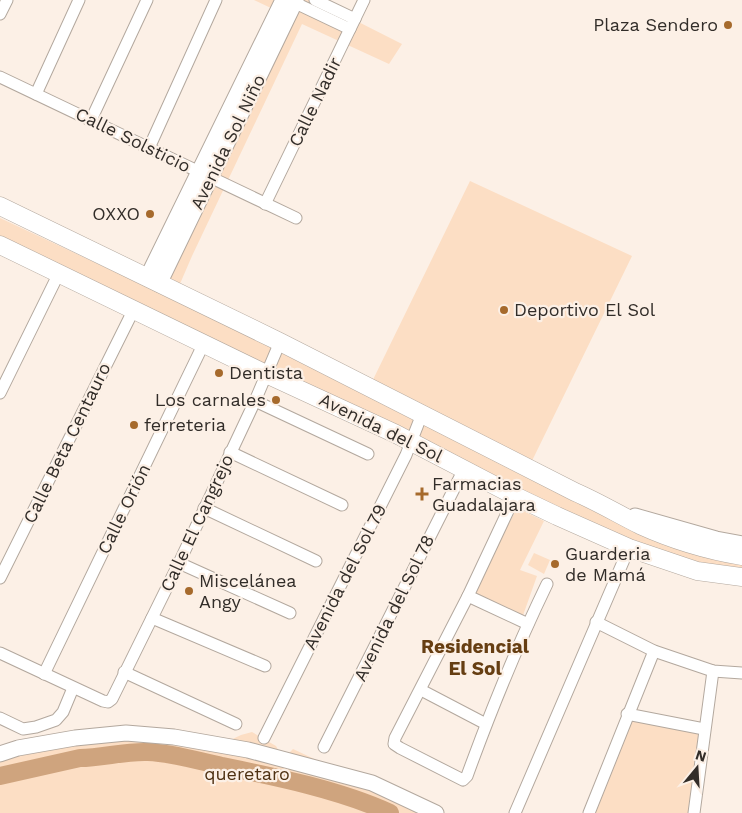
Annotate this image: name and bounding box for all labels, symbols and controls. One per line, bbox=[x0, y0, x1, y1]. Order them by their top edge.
place label: Plaza Sendero bbox=[593, 14, 718, 35]
marker: Plaza Sendero bbox=[722, 19, 734, 31]
street label: Calle Nadir bbox=[284, 54, 345, 150]
street label: Avenida Sol Niño bbox=[186, 71, 269, 213]
street label: Calle Solsticio bbox=[72, 103, 194, 176]
place label: OXXO bbox=[92, 203, 140, 224]
marker: OXXO bbox=[144, 208, 156, 220]
place label: Deportivo El Sol bbox=[514, 299, 656, 320]
marker: Deportivo El Sol bbox=[498, 304, 510, 316]
street label: Calle Beta Centauro bbox=[19, 359, 115, 526]
place label: Dentista bbox=[229, 362, 303, 383]
marker: Dentista bbox=[213, 367, 225, 379]
place label: Los carnales bbox=[155, 389, 266, 410]
street label: Avenida del Sol bbox=[316, 389, 447, 467]
marker: Los carnales bbox=[270, 394, 282, 406]
place label: ferreteria bbox=[144, 414, 226, 435]
marker: ferreteria bbox=[128, 419, 140, 431]
street label: Calle El Cangrejo bbox=[156, 451, 238, 595]
street label: Calle Orión bbox=[93, 460, 154, 557]
place label: Farmacias Guadalajara bbox=[432, 473, 536, 515]
marker: Farmacias Guadalajara bbox=[416, 488, 428, 500]
street label: Avenida del Sol 79 bbox=[299, 500, 390, 653]
street label: Avenida del Sol 78 bbox=[349, 531, 438, 684]
place label: Guarderia de Mamá bbox=[565, 543, 650, 585]
marker: Guarderia de Mamá bbox=[549, 558, 561, 570]
place label: Miscelánea Angy bbox=[199, 570, 297, 612]
marker: Miscelánea Angy bbox=[183, 585, 195, 597]
district label: Residencial El Sol bbox=[421, 635, 530, 680]
north arrow bbox=[672, 743, 722, 793]
text: N bbox=[694, 746, 708, 765]
park label: queretaro bbox=[204, 763, 290, 784]

